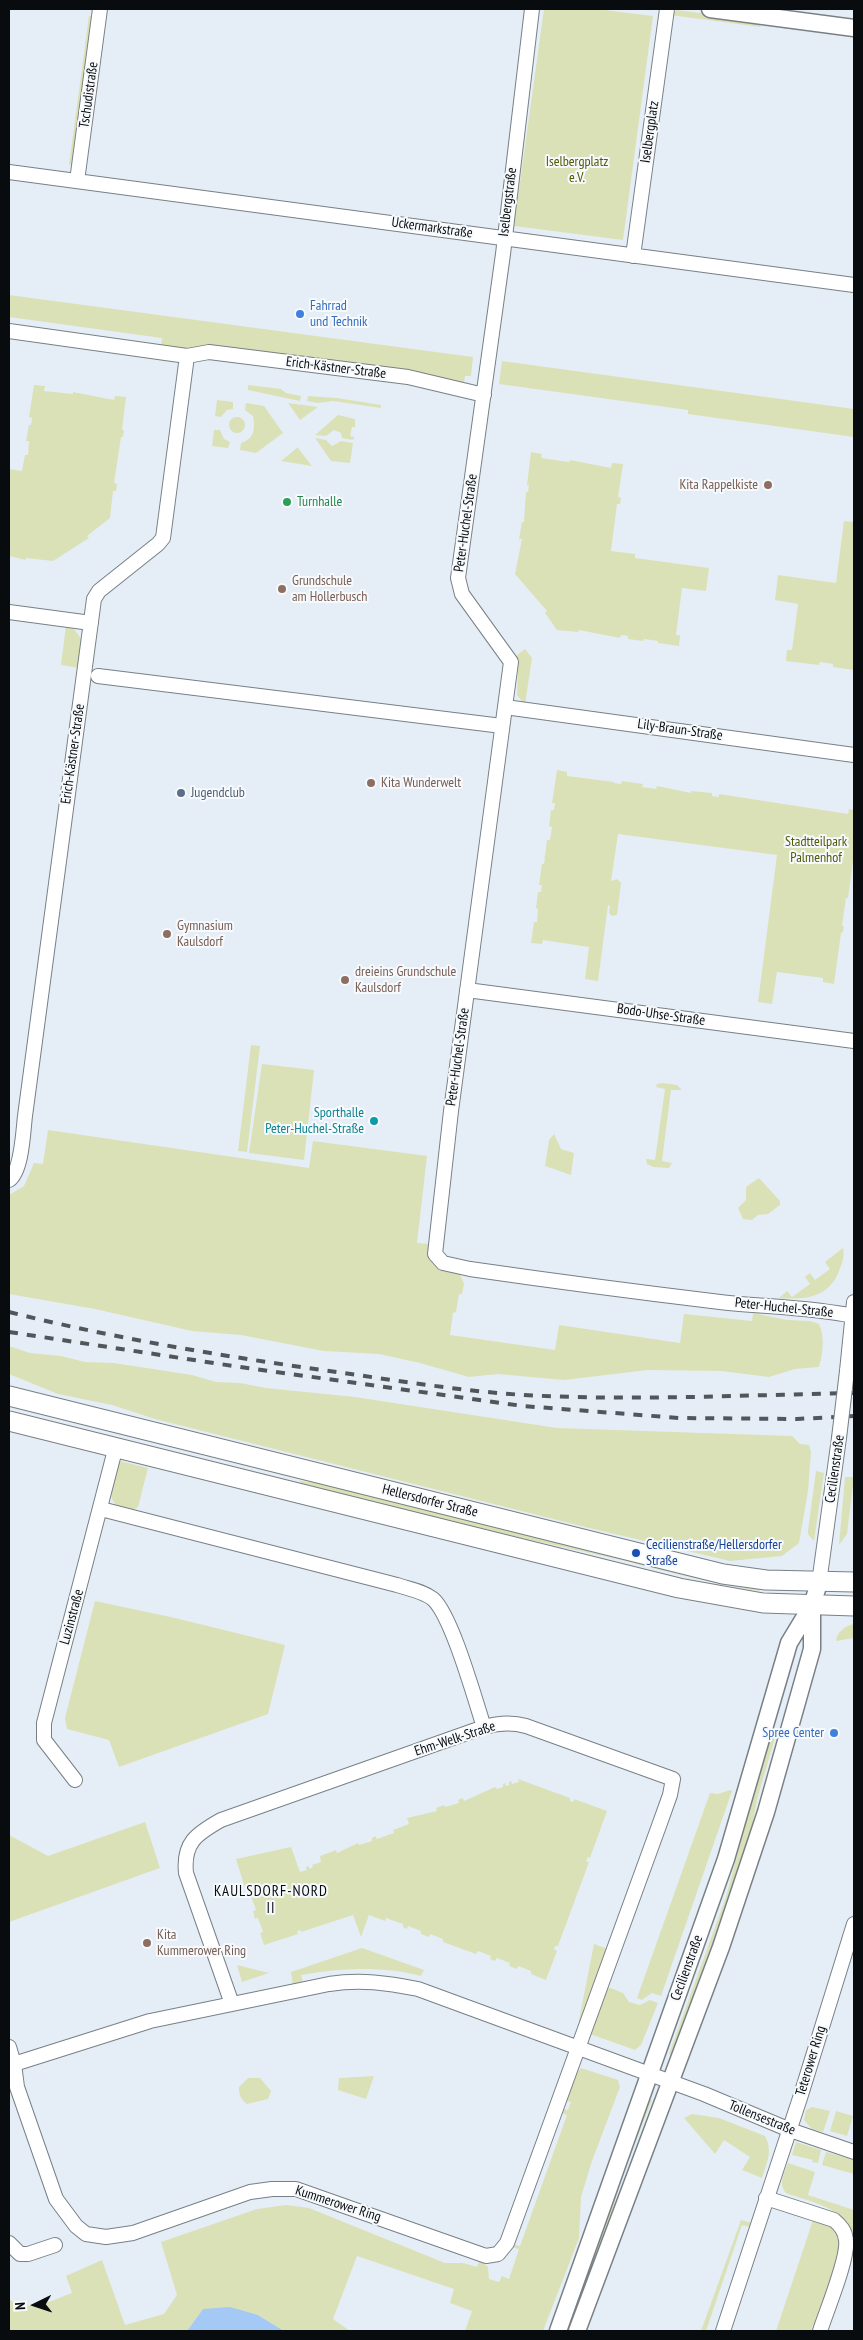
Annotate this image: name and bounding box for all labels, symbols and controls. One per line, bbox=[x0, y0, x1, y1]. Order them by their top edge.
street label: Tschudistraße bbox=[76, 61, 102, 129]
street label: Iselbergplatz bbox=[637, 100, 663, 164]
park label: Iselbergplatz e.V. bbox=[546, 154, 608, 186]
street label: Iselbergstraße bbox=[495, 167, 521, 237]
street label: Uckermarkstraße bbox=[390, 214, 474, 242]
place label: Fahrrad und Technik bbox=[310, 298, 367, 331]
marker: Fahrrad und Technik bbox=[294, 308, 306, 320]
street label: Erich-Kästner-Straße bbox=[285, 354, 387, 382]
street label: Peter-Huchel-Straße bbox=[451, 473, 481, 573]
place label: Kita Rappelkiste bbox=[679, 477, 758, 493]
marker: Kita Rappelkiste bbox=[762, 479, 774, 491]
place label: Turnhalle bbox=[297, 494, 342, 510]
marker: Turnhalle bbox=[281, 496, 293, 508]
place label: Grundschule am Hollerbusch bbox=[292, 573, 367, 606]
marker: Grundschule am Hollerbusch bbox=[276, 583, 288, 595]
street label: Erich-Kästner-Straße bbox=[58, 703, 88, 805]
street label: Lily-Braun-Straße bbox=[636, 716, 724, 744]
place label: Kita Wunderwelt bbox=[381, 775, 461, 791]
marker: Kita Wunderwelt bbox=[365, 777, 377, 789]
place label: Jugendclub bbox=[191, 785, 245, 801]
marker: Jugendclub bbox=[175, 787, 187, 799]
park label: Stadtteilpark Palmenhof bbox=[785, 834, 847, 866]
place label: Gymnasium Kaulsdorf bbox=[177, 918, 233, 950]
marker: Gymnasium Kaulsdorf bbox=[161, 928, 173, 940]
place label: dreieins Grundschule Kaulsdorf bbox=[355, 964, 456, 996]
marker: dreieins Grundschule Kaulsdorf bbox=[339, 974, 351, 986]
street label: Bodo-Uhse-Straße bbox=[616, 1001, 706, 1029]
street label: Peter-Huchel-Straße bbox=[443, 1007, 473, 1107]
place label: Sporthalle Peter-Huchel-Straße bbox=[265, 1105, 364, 1138]
marker: Sporthalle Peter-Huchel-Straße bbox=[368, 1115, 380, 1127]
street label: Peter-Huchel-Straße bbox=[734, 1294, 834, 1322]
street label: Cecilienstraße bbox=[822, 1434, 848, 1504]
street label: Hellersdorfer Straße bbox=[380, 1481, 480, 1521]
place label: Cecilienstraße/Hellersdorfer Straße bbox=[646, 1537, 782, 1570]
marker: Cecilienstraße/Hellersdorfer Straße bbox=[630, 1547, 642, 1559]
street label: Luzinstraße bbox=[57, 1588, 87, 1646]
street label: Ehm-Welk-Straße bbox=[412, 1718, 498, 1760]
place label: Spree Center bbox=[762, 1725, 824, 1741]
marker: Spree Center bbox=[828, 1727, 840, 1739]
district label: KAULSDORF-NORD II bbox=[212, 1883, 330, 1918]
place label: Kita Kummerower Ring bbox=[157, 1927, 246, 1960]
street label: Cecilienstraße bbox=[667, 1933, 707, 2003]
marker: Kita Kummerower Ring bbox=[141, 1937, 153, 1949]
street label: Teterower Ring bbox=[792, 2024, 830, 2098]
street label: Tollensestraße bbox=[726, 2097, 798, 2139]
street label: Kummerower Ring bbox=[293, 2182, 383, 2226]
north arrow bbox=[10, 2280, 60, 2330]
text: N bbox=[11, 2302, 29, 2310]

